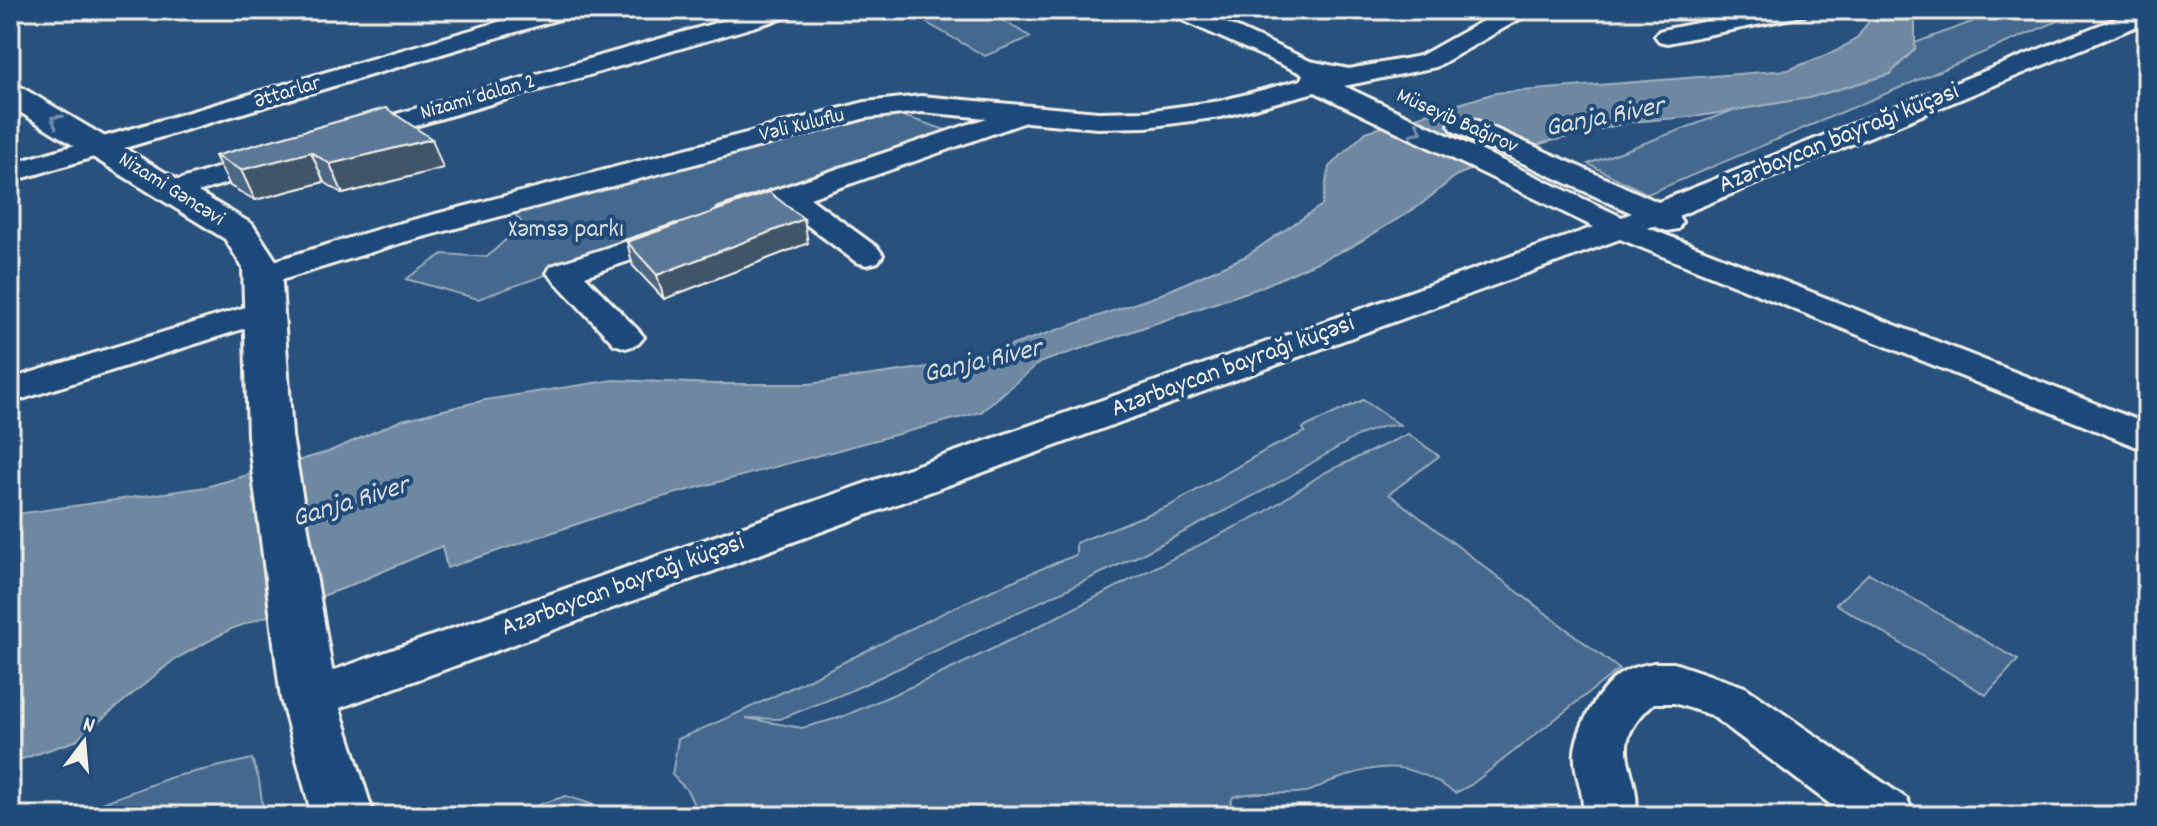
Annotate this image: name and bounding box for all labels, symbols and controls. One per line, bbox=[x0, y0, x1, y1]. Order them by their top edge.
street label: Nizami dalan 2 bbox=[417, 67, 539, 129]
street label: Əttarlar bbox=[251, 68, 326, 118]
street label: Azərbaycan bayrağı küçəsi bbox=[1713, 74, 1965, 204]
street label: Müseyib Bağırov bbox=[1391, 81, 1523, 163]
water label: Ganja River bbox=[1542, 87, 1671, 150]
street label: Vəli Xuluflu bbox=[756, 100, 848, 152]
one-way arrow bbox=[50, 115, 65, 130]
one-way arrow bbox=[1408, 120, 1423, 136]
street label: Nizami Gəncəvi bbox=[112, 145, 230, 235]
park label: Xəmsə parkı bbox=[508, 212, 624, 249]
street label: Azərbaycan bayrağı küçəsi bbox=[1106, 306, 1360, 428]
water label: Ganja River bbox=[920, 329, 1050, 396]
water label: Ganja River bbox=[288, 466, 418, 541]
street label: Azərbaycan bayrağı küçəsi bbox=[496, 525, 750, 647]
north arrow bbox=[44, 702, 124, 782]
text: N bbox=[79, 710, 98, 743]

